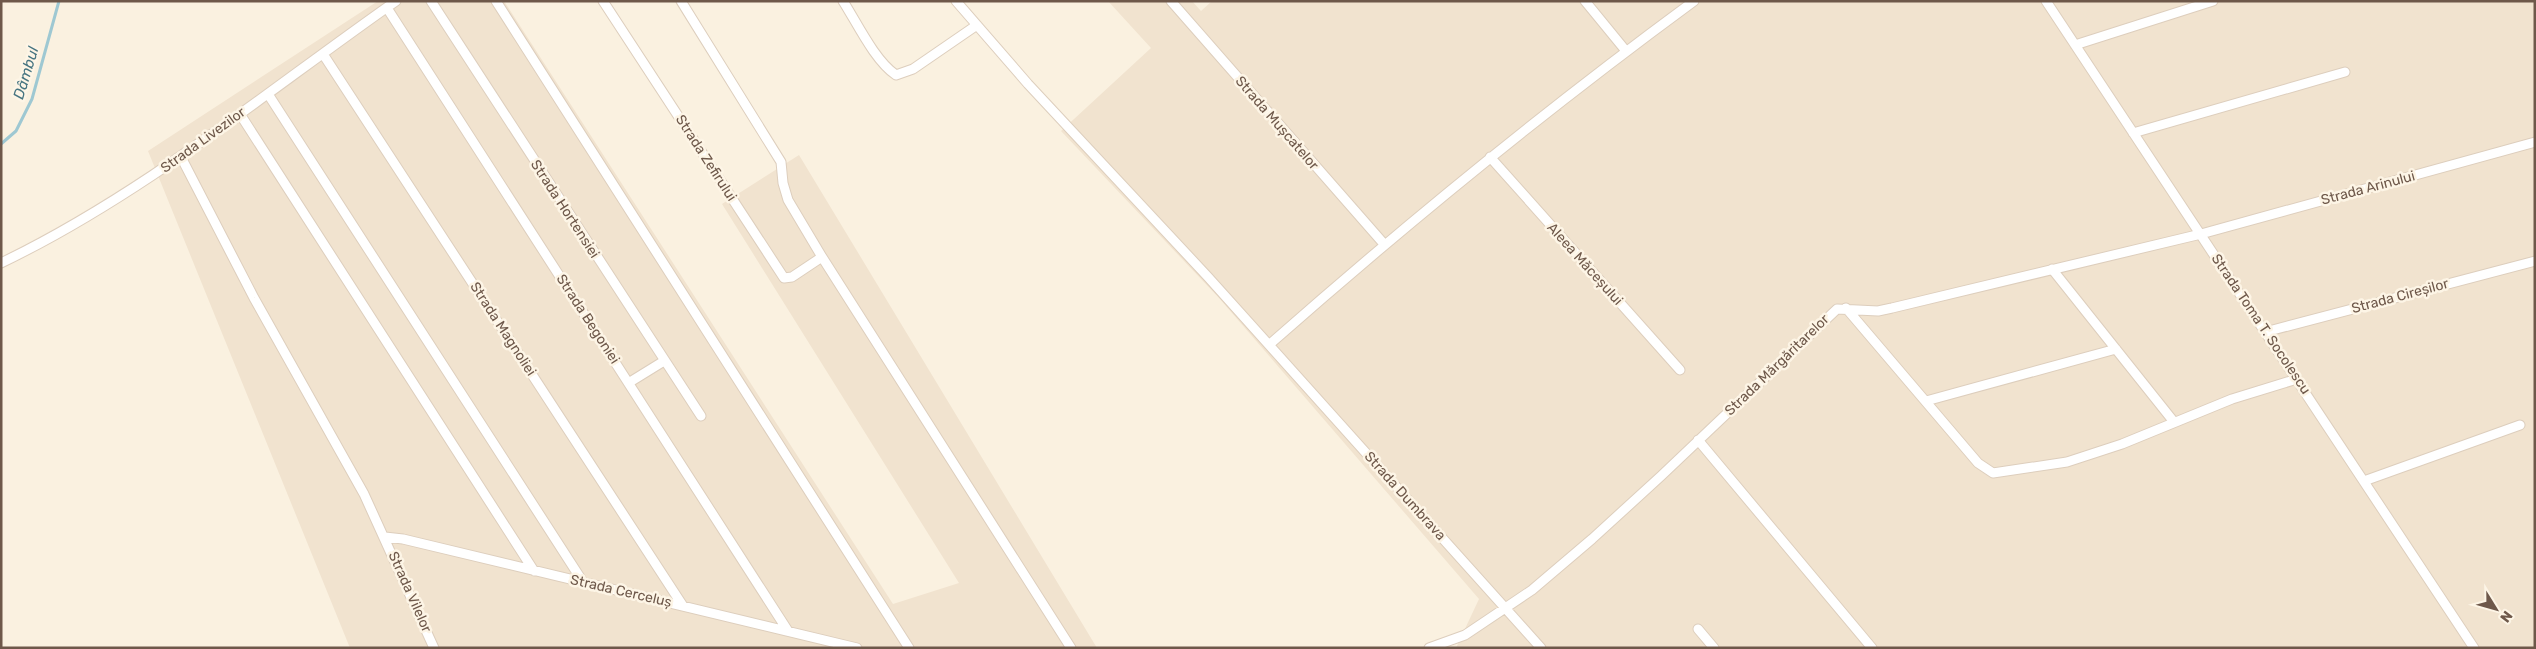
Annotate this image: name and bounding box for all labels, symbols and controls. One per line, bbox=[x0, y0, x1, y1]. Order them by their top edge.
water label: Dâmbul bbox=[9, 44, 43, 101]
street label: Strada Mușcatelor bbox=[1232, 73, 1323, 174]
street label: Strada Livezilor bbox=[157, 103, 249, 176]
street label: Strada Zefirului bbox=[672, 112, 740, 204]
street label: Strada Hortensiei bbox=[527, 157, 603, 261]
street label: Strada Arinului bbox=[2319, 167, 2417, 209]
street label: Aleea Măceșului bbox=[1544, 219, 1626, 309]
street label: Strada Toma T. Socolescu bbox=[2208, 251, 2314, 397]
street label: Strada Begoniei bbox=[553, 271, 623, 367]
street label: Strada Cireșilor bbox=[2350, 275, 2451, 317]
street label: Strada Magnoliei bbox=[466, 279, 540, 379]
street label: Strada Mărgăritarelor bbox=[1721, 310, 1833, 419]
street label: Strada Dumbrava bbox=[1361, 448, 1449, 544]
street label: Strada Vilelor bbox=[385, 549, 436, 636]
street label: Strada Cerceluș bbox=[569, 571, 673, 611]
north arrow bbox=[2471, 584, 2521, 634]
text: N bbox=[2496, 607, 2516, 626]

